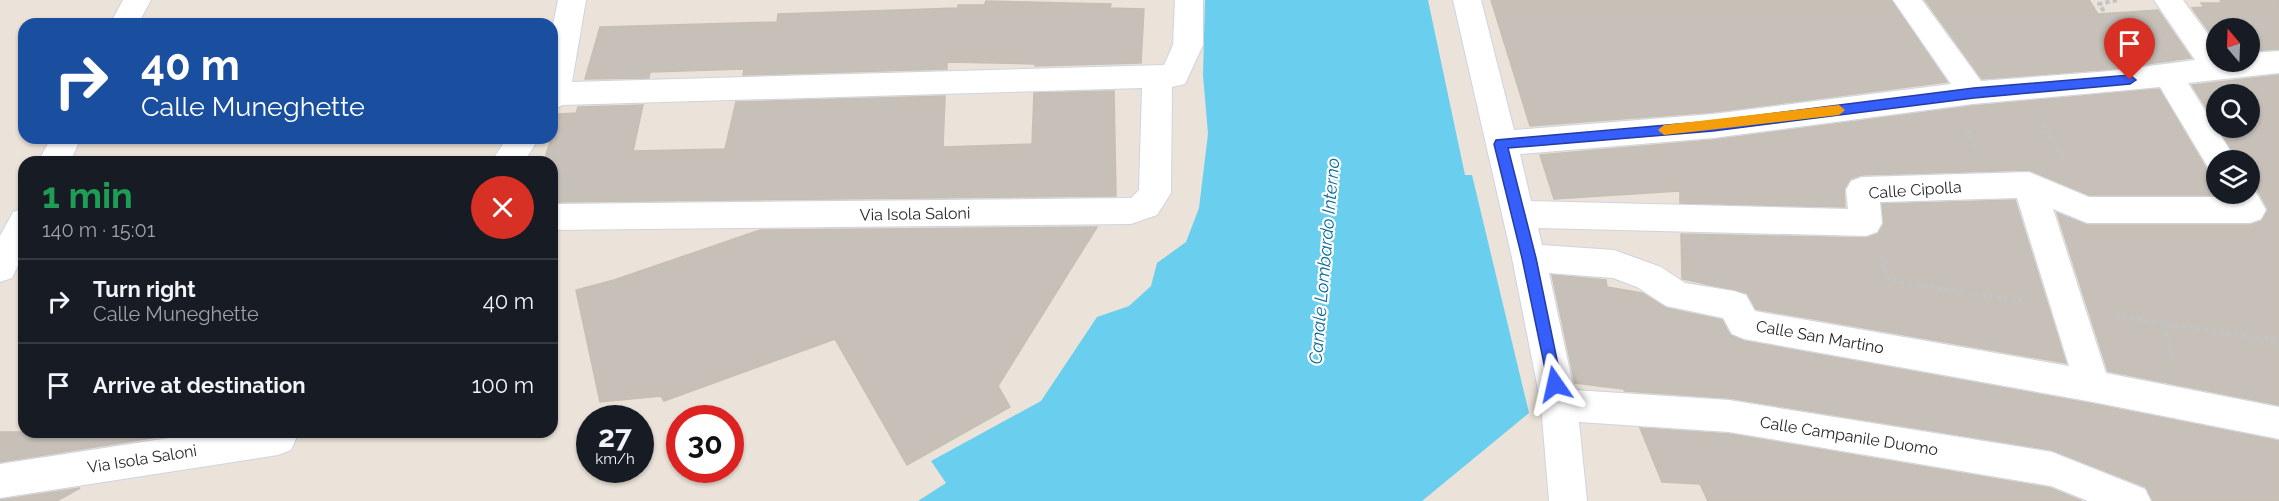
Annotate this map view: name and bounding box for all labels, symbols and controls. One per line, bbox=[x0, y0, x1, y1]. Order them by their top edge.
pin bbox=[2104, 18, 2155, 80]
north arrow bbox=[2206, 18, 2260, 72]
map controls bbox=[2206, 18, 2260, 204]
icon: arrive bbox=[2113, 27, 2146, 60]
text: 40 m bbox=[141, 41, 240, 90]
icon: right bbox=[42, 42, 120, 120]
button: search bbox=[2206, 84, 2260, 138]
text: Calle Muneghette bbox=[141, 91, 365, 122]
button: layers bbox=[2206, 150, 2260, 204]
water label: Canale Lombardo Interno bbox=[1305, 157, 1343, 365]
text: 1 min bbox=[42, 174, 133, 216]
button: close bbox=[471, 176, 534, 239]
street label: Calle Cipolla bbox=[1868, 177, 1962, 203]
street label: Via Isola Saloni bbox=[860, 204, 970, 224]
text: 140 m · 15:01 bbox=[42, 218, 155, 242]
text: Turn right bbox=[93, 276, 196, 302]
icon: right bbox=[42, 285, 75, 318]
text: 40 m bbox=[483, 288, 534, 314]
text: Calle Muneghette bbox=[93, 302, 259, 326]
street label: Calle San Martino bbox=[1754, 316, 1886, 358]
position arrow bbox=[1523, 352, 1587, 416]
icon: arrive bbox=[42, 369, 75, 402]
text: Arrive at destination bbox=[93, 372, 306, 398]
text: 100 m bbox=[472, 372, 534, 398]
speed limit sign: 30 bbox=[666, 405, 744, 483]
street label: Calle Campanile Duomo bbox=[1759, 413, 1939, 459]
text: 27 bbox=[598, 419, 632, 454]
street label: Via Isola Saloni bbox=[86, 441, 198, 477]
text: km/h bbox=[595, 450, 635, 468]

